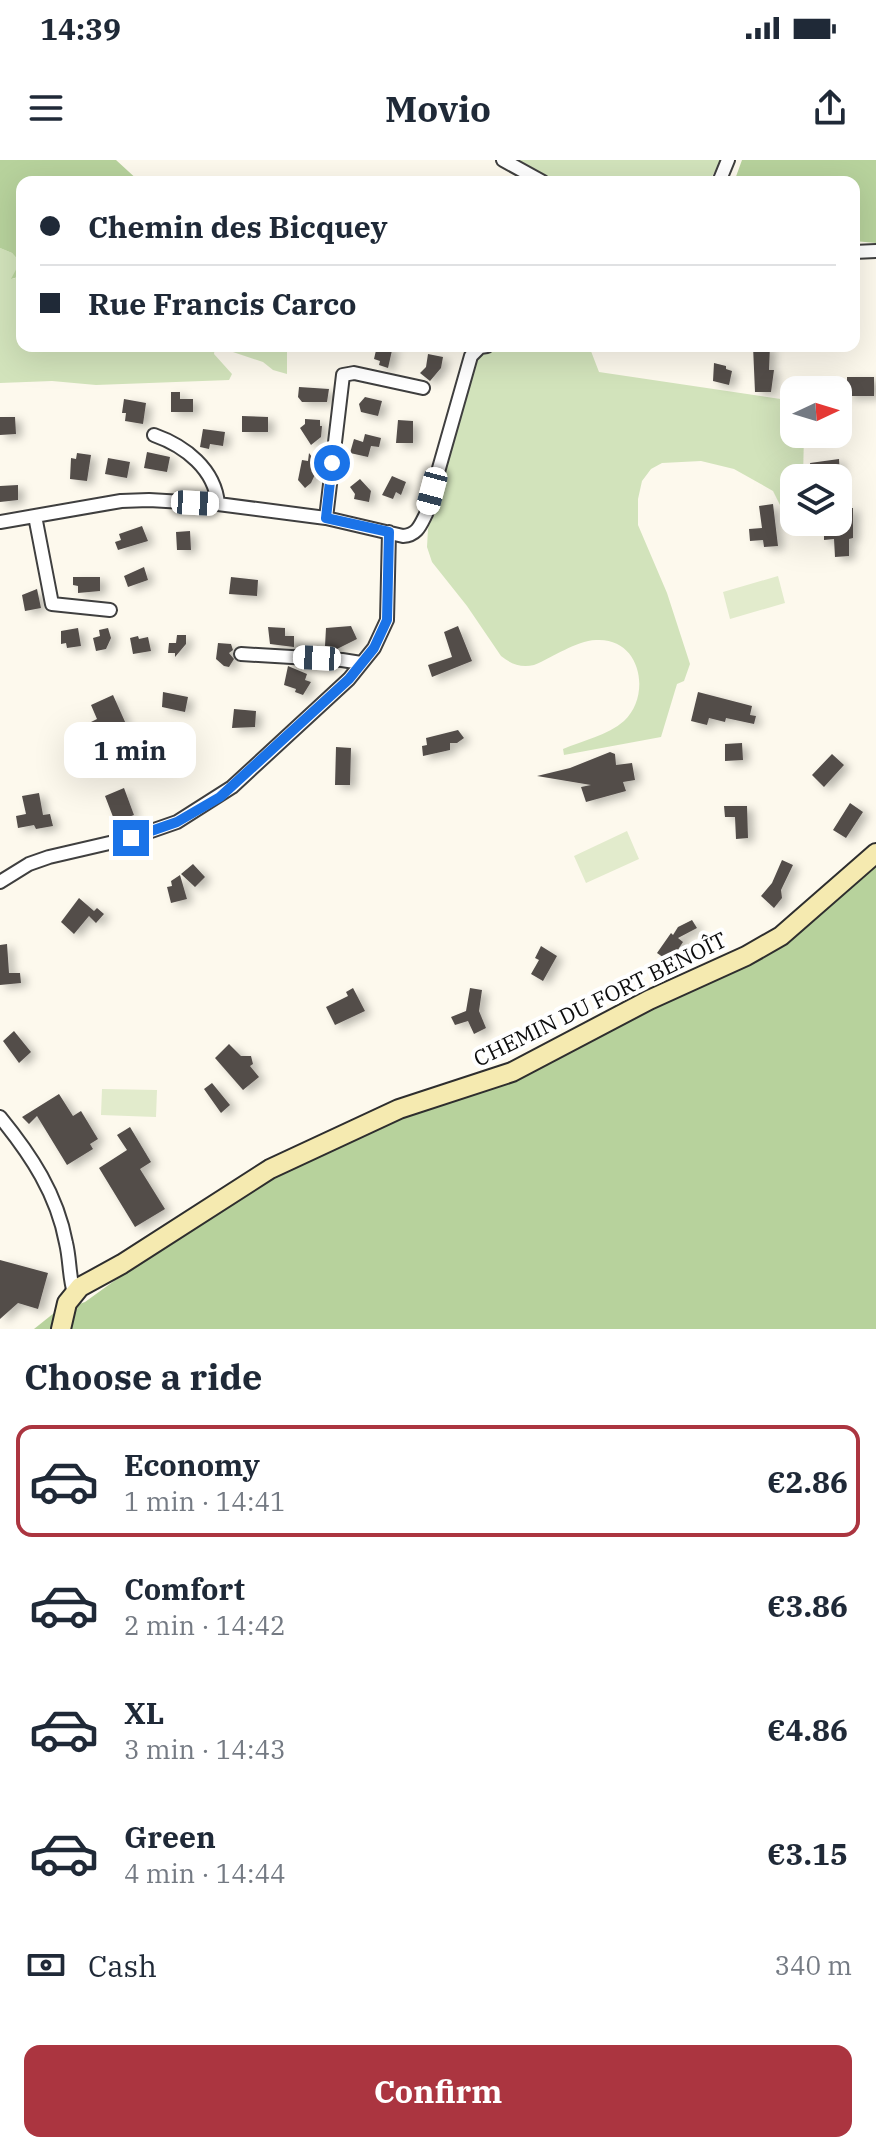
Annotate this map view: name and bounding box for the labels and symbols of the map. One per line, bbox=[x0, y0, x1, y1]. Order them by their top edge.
north arrow bbox=[780, 376, 852, 448]
route start bbox=[314, 445, 350, 481]
car bbox=[414, 465, 450, 517]
car bbox=[170, 490, 220, 516]
car bbox=[292, 645, 342, 671]
callout: 1 min bbox=[65, 722, 197, 778]
route end bbox=[113, 820, 149, 856]
street label: CHEMIN DU FORT BENOÎT bbox=[468, 925, 731, 1073]

